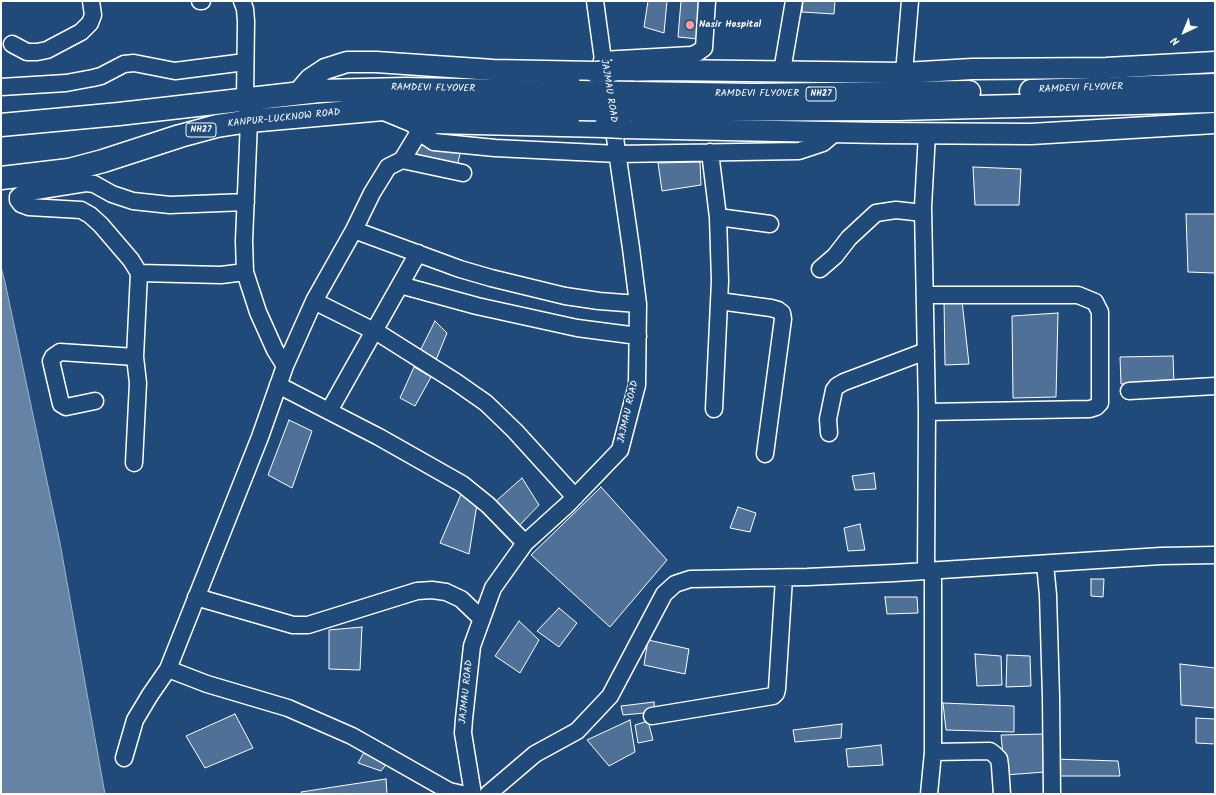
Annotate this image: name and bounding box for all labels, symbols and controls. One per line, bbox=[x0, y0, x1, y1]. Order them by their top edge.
north arrow bbox=[1164, 12, 1204, 52]
marker: Nasir Hospital bbox=[684, 19, 696, 31]
place label: Nasir Hospital bbox=[699, 19, 761, 31]
text: N bbox=[1167, 32, 1184, 50]
street label: JAJMAU ROAD bbox=[597, 59, 619, 123]
street label: RAMDEVI FLYOVER bbox=[391, 82, 475, 96]
street label: RAMDEVI FLYOVER bbox=[1039, 82, 1123, 96]
road number: NH27 bbox=[806, 87, 836, 101]
street label: RAMDEVI FLYOVER bbox=[715, 88, 799, 100]
street label: KANPUR-LUCKNOW ROAD bbox=[227, 107, 341, 131]
road number: NH27 bbox=[186, 123, 216, 137]
street label: JAJMAU ROAD bbox=[616, 380, 642, 444]
street label: JAJMAU ROAD bbox=[458, 660, 476, 724]

